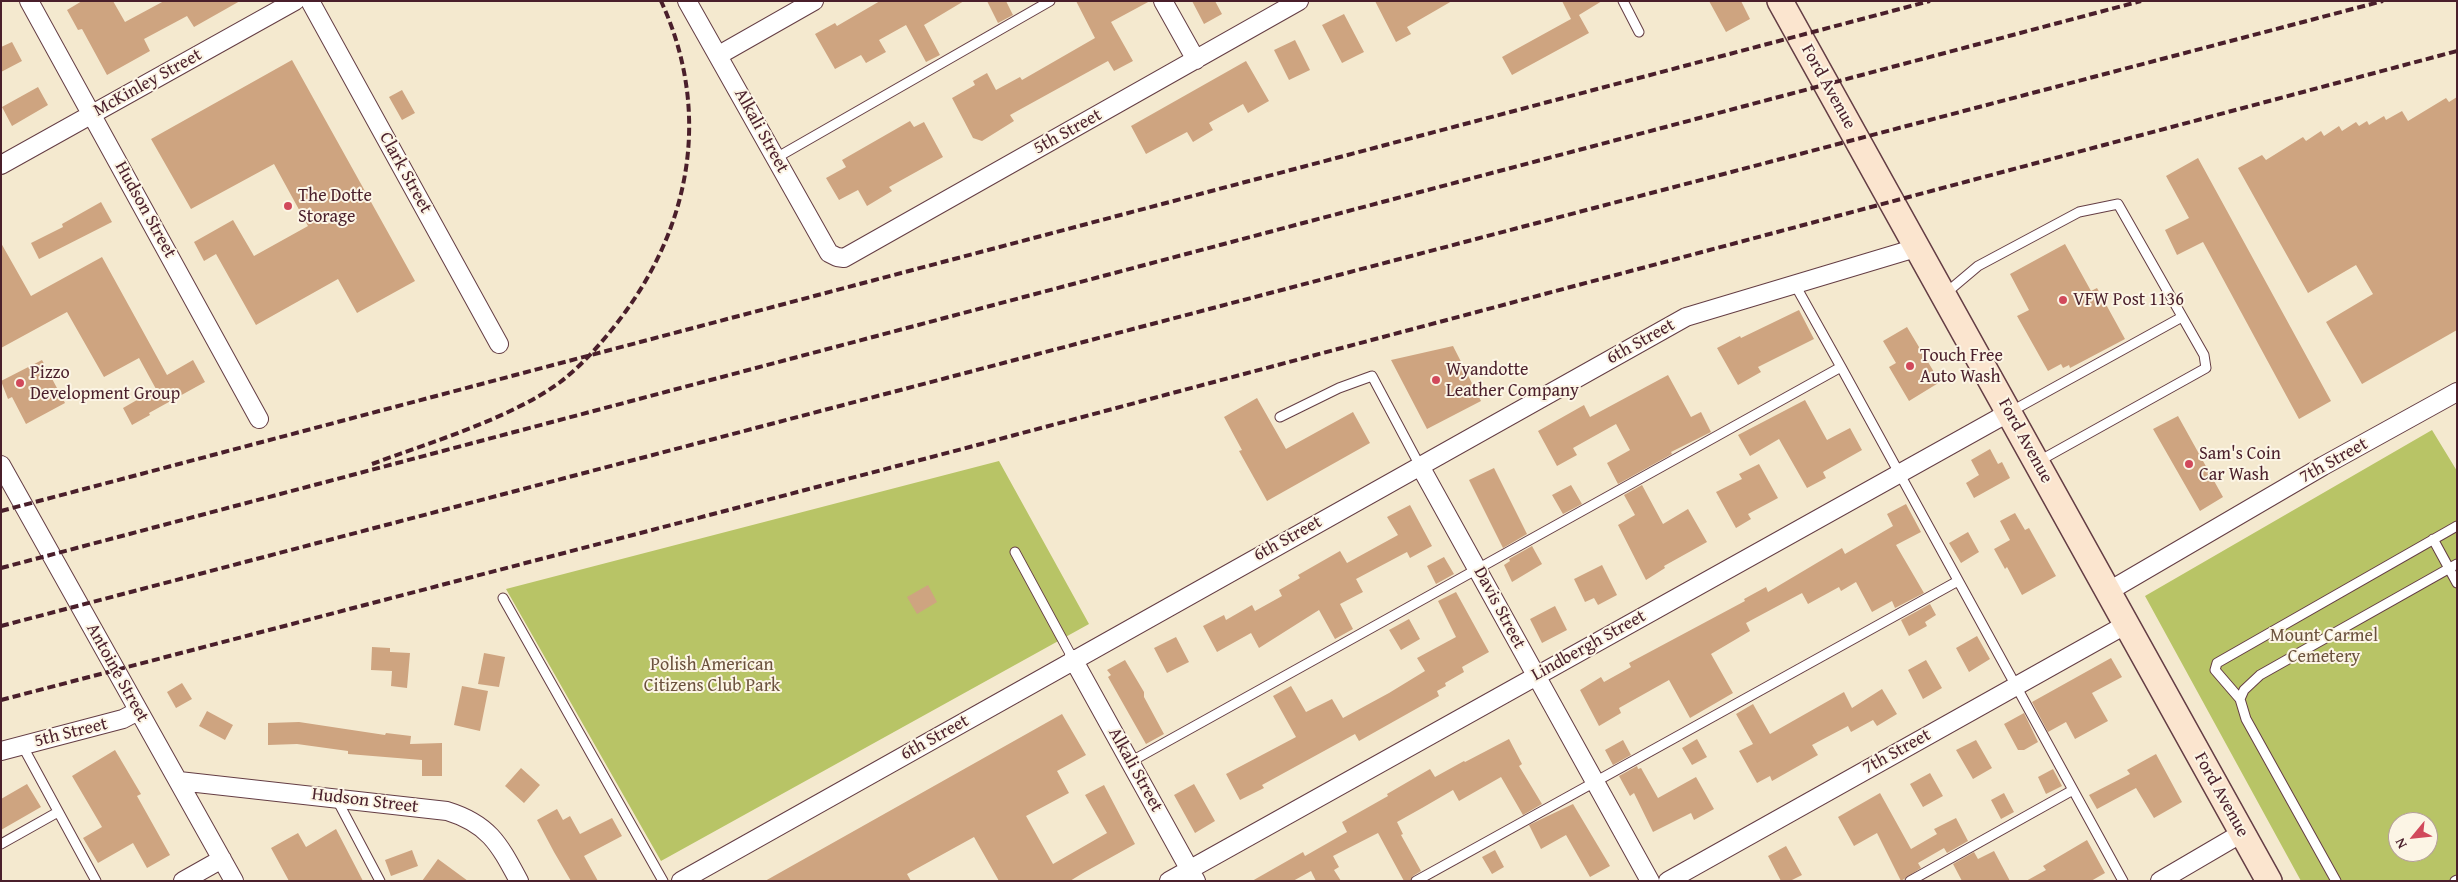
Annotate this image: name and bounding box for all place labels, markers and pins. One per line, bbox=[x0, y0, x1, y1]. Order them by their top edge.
place label: The Dotte Storage bbox=[298, 185, 372, 228]
marker: The Dotte Storage bbox=[282, 200, 294, 212]
place label: VFW Post 1136 bbox=[2073, 289, 2184, 311]
marker: VFW Post 1136 bbox=[2057, 294, 2069, 306]
place label: Touch Free Auto Wash bbox=[1920, 345, 2003, 388]
place label: Wyandotte Leather Company bbox=[1446, 359, 1579, 402]
marker: Touch Free Auto Wash bbox=[1904, 360, 1916, 372]
place label: Pizzo Development Group bbox=[30, 362, 180, 404]
marker: Wyandotte Leather Company bbox=[1430, 374, 1442, 386]
marker: Pizzo Development Group bbox=[14, 377, 26, 389]
place label: Sam's Coin Car Wash bbox=[2199, 443, 2281, 486]
marker: Sam's Coin Car Wash bbox=[2183, 458, 2195, 470]

